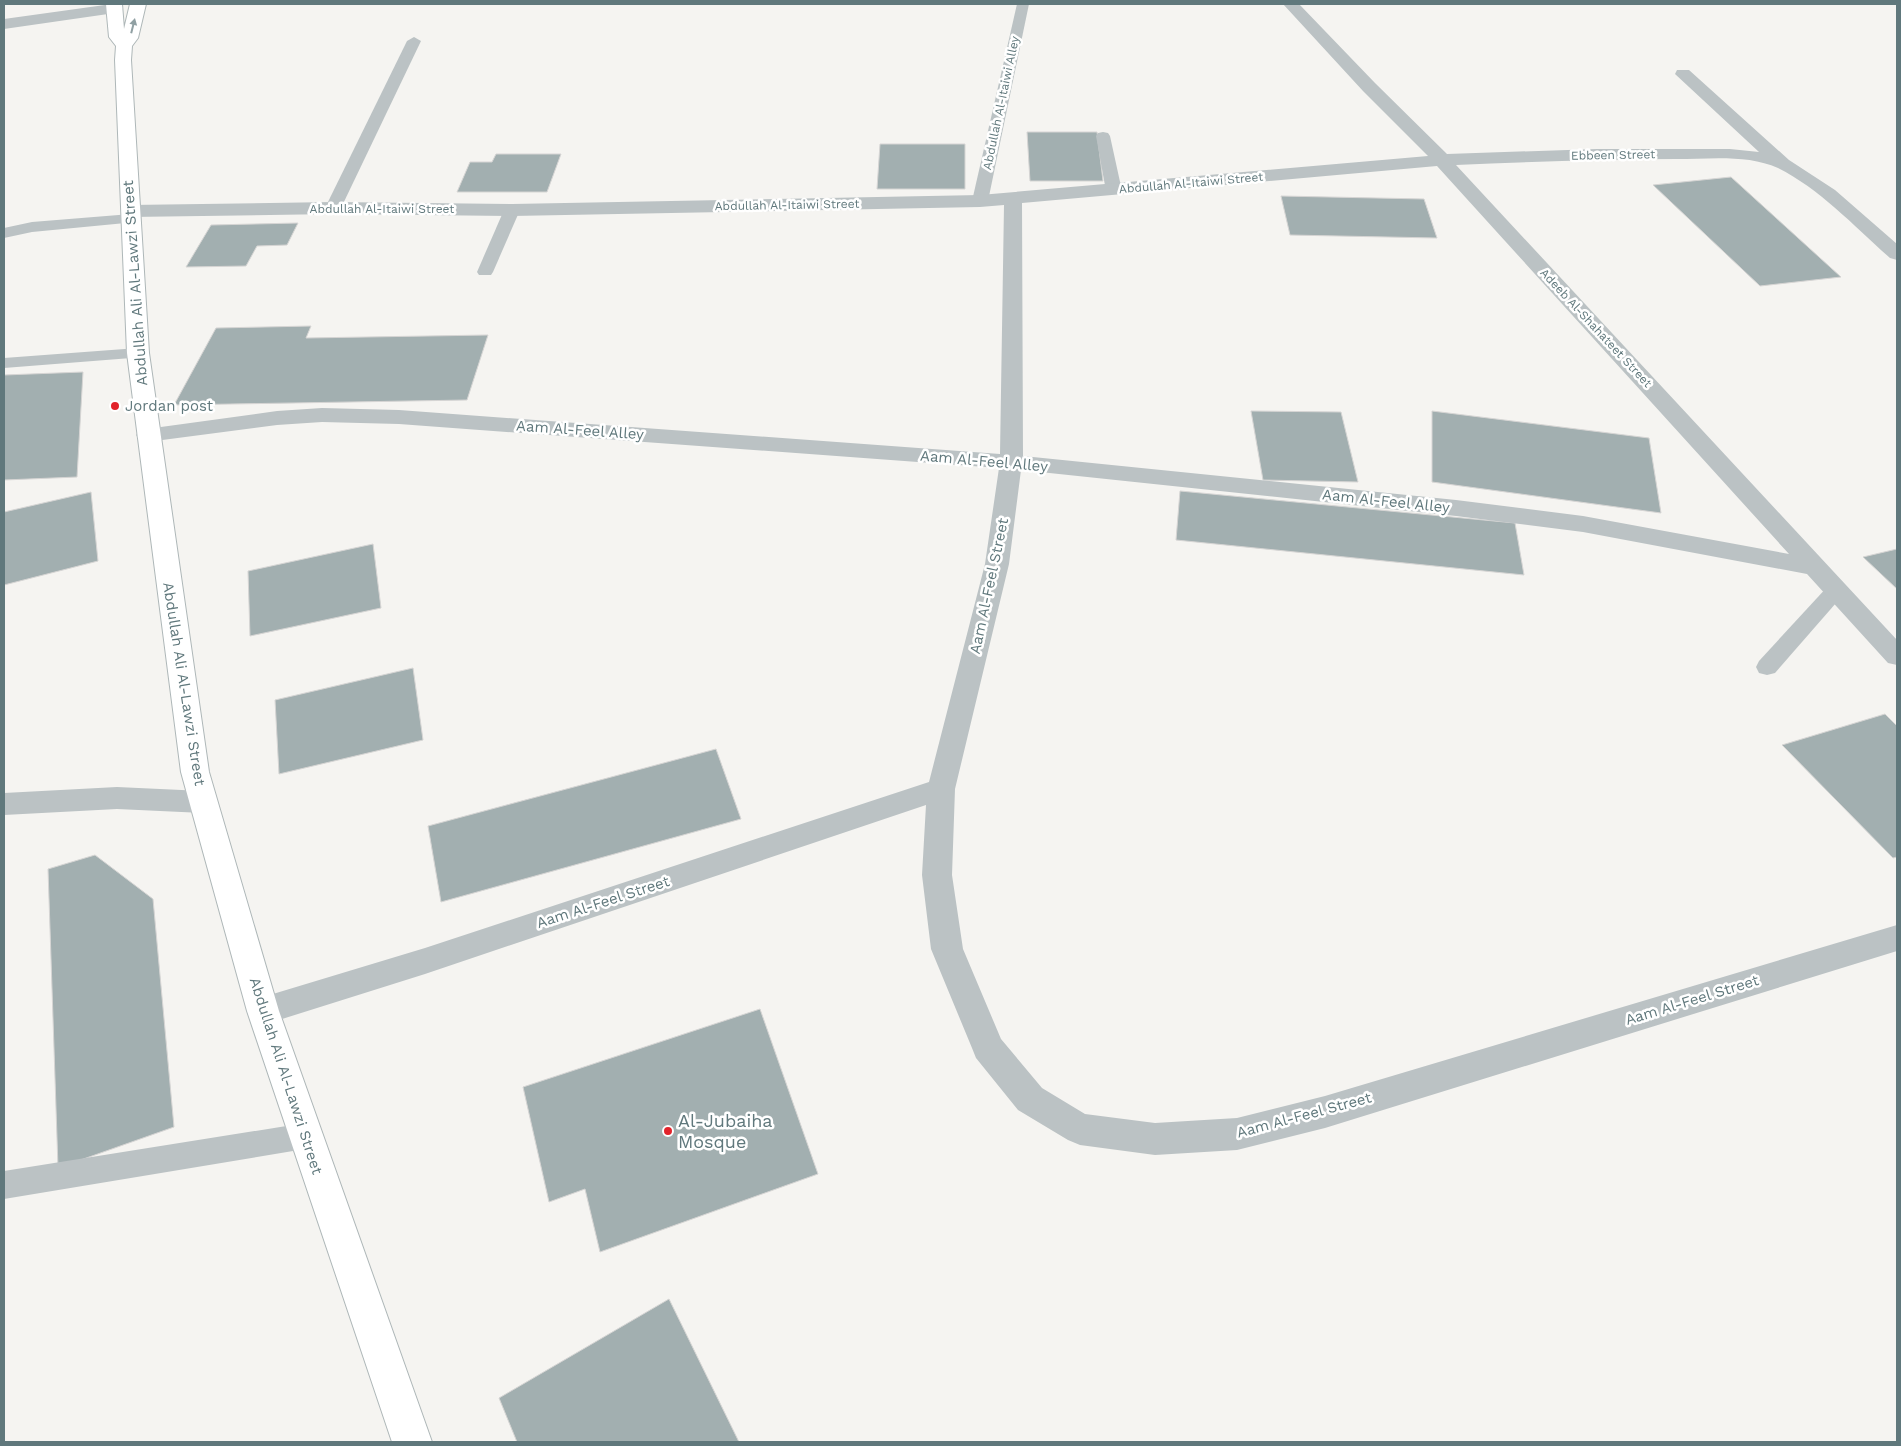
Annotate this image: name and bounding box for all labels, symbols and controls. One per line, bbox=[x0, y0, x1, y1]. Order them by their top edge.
one-way arrow bbox=[129, 18, 137, 33]
street label: Abdullah Al-Itaiwi Alley bbox=[980, 34, 1022, 171]
street label: Ebbeen Street bbox=[1571, 147, 1655, 163]
street label: Abdullah Al-Itaiwi Street bbox=[1118, 170, 1264, 196]
street label: Abdullah Ali Al-Lawzi Street bbox=[119, 179, 151, 386]
street label: Abdullah Al-Itaiwi Street bbox=[715, 197, 859, 213]
street label: Abdullah Al-Itaiwi Street bbox=[310, 202, 454, 216]
street label: Adeeb Al-Shahateet Street bbox=[1537, 266, 1655, 390]
place label: Jordan post bbox=[125, 397, 214, 415]
marker: Jordan post bbox=[109, 400, 121, 412]
street label: Aam Al-Feel Alley bbox=[516, 417, 645, 443]
street label: Aam Al-Feel Alley bbox=[919, 446, 1049, 476]
street label: Aam Al-Feel Alley bbox=[1321, 485, 1451, 517]
street label: Aam Al-Feel Street bbox=[966, 516, 1012, 656]
street label: Abdullah Ali Al-Lawzi Street bbox=[159, 581, 209, 788]
street label: Aam Al-Feel Street bbox=[534, 872, 672, 932]
street label: Aam Al-Feel Street bbox=[1623, 971, 1762, 1029]
street label: Abdullah Ali Al-Lawzi Street bbox=[246, 975, 327, 1177]
street label: Aam Al-Feel Street bbox=[1235, 1088, 1374, 1142]
place label: Al-Jubaiha Mosque bbox=[678, 1110, 773, 1152]
marker: Al-Jubaiha Mosque bbox=[662, 1125, 674, 1137]

